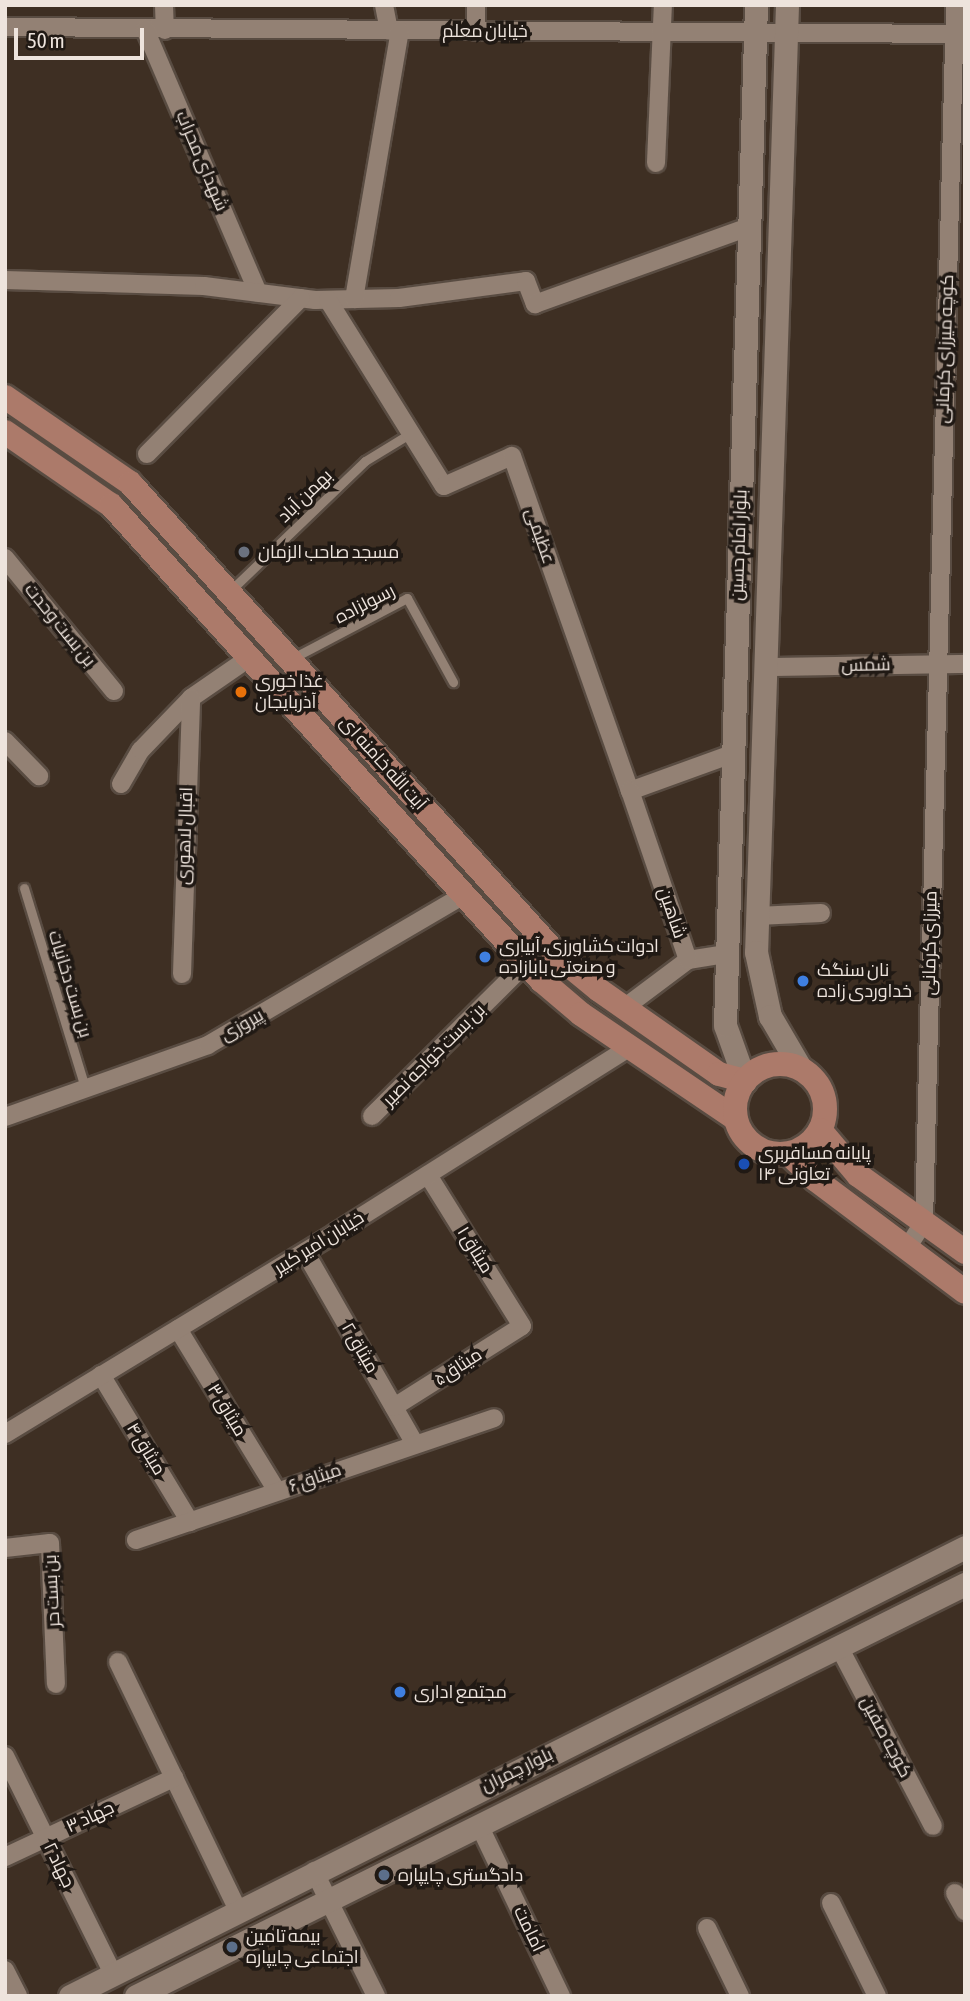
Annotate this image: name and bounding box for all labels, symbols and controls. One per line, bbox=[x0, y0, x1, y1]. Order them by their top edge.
scale bar bbox=[18, 14, 147, 58]
street label: خیابان معلم bbox=[442, 20, 528, 42]
text: 50 m bbox=[27, 28, 65, 52]
street label: شهدای محراب bbox=[171, 108, 233, 214]
street label: کوچه میرزای کرمانی bbox=[932, 274, 958, 424]
street label: بهمن آباد bbox=[273, 465, 337, 527]
street label: بلوار امام حسین bbox=[726, 489, 752, 601]
street label: عظیمی bbox=[520, 505, 560, 567]
place label: مسجد صاحب الزمان bbox=[258, 541, 399, 563]
marker: مسجد صاحب الزمان bbox=[236, 544, 252, 560]
street label: بن بست وحدت bbox=[20, 579, 100, 671]
street label: رسولزاده bbox=[331, 580, 399, 628]
street label: شمس bbox=[841, 654, 891, 676]
place label: غذا خوری آذربایجان bbox=[255, 671, 324, 714]
marker: غذا خوری آذربایجان bbox=[233, 684, 249, 700]
street label: آیت الله خامنه ای bbox=[335, 712, 431, 814]
street label: اقبال لاهوری bbox=[172, 787, 198, 885]
street label: شاهین bbox=[653, 885, 691, 941]
street label: میرزای کرمانی bbox=[918, 890, 942, 996]
street label: بن بست دخانیات bbox=[43, 928, 97, 1040]
place label: ادوات کشاورزی، آبیاری و صنعتی بابازاده bbox=[499, 936, 659, 978]
marker: ادوات کشاورزی، آبیاری و صنعتی بابازاده bbox=[477, 949, 493, 965]
place label: نان سنگک خداوردی زاده bbox=[817, 960, 912, 1002]
marker: نان سنگک خداوردی زاده bbox=[795, 973, 811, 989]
street label: بن بست خواجه نصیر bbox=[378, 999, 490, 1111]
street label: پیروزی bbox=[217, 1004, 267, 1046]
place label: پایانه مسافربری تعاونی ۱۴ bbox=[758, 1143, 871, 1186]
marker: پایانه مسافربری تعاونی ۱۴ bbox=[736, 1156, 752, 1172]
street label: خیابان امیر کبیر bbox=[270, 1207, 368, 1279]
street label: میثاق ۱ bbox=[452, 1223, 498, 1277]
street label: میثاق ۲ bbox=[337, 1319, 383, 1377]
street label: میثاق۵ bbox=[430, 1344, 486, 1390]
street label: میثاق ۳ bbox=[203, 1380, 251, 1440]
street label: میثاق ۴ bbox=[122, 1419, 170, 1479]
street label: میثاق ۶ bbox=[286, 1459, 344, 1497]
street label: بن بست حر bbox=[39, 1554, 65, 1628]
place label: مجتمع اداری bbox=[414, 1681, 507, 1703]
marker: مجتمع اداری bbox=[392, 1684, 408, 1700]
street label: کوچه صفین bbox=[856, 1693, 916, 1781]
street label: بلوار چمران bbox=[478, 1743, 556, 1797]
street label: جهاد ۳ bbox=[63, 1797, 117, 1837]
street label: جهاد ۲ bbox=[39, 1839, 79, 1891]
place label: دادگستری چایپاره bbox=[398, 1864, 523, 1886]
marker: دادگستری چایپاره bbox=[376, 1867, 392, 1883]
street label: امامت bbox=[509, 1903, 549, 1955]
place label: بیمه تامین اجتماعی چایپاره bbox=[246, 1926, 359, 1968]
marker: بیمه تامین اجتماعی چایپاره bbox=[224, 1939, 240, 1955]

